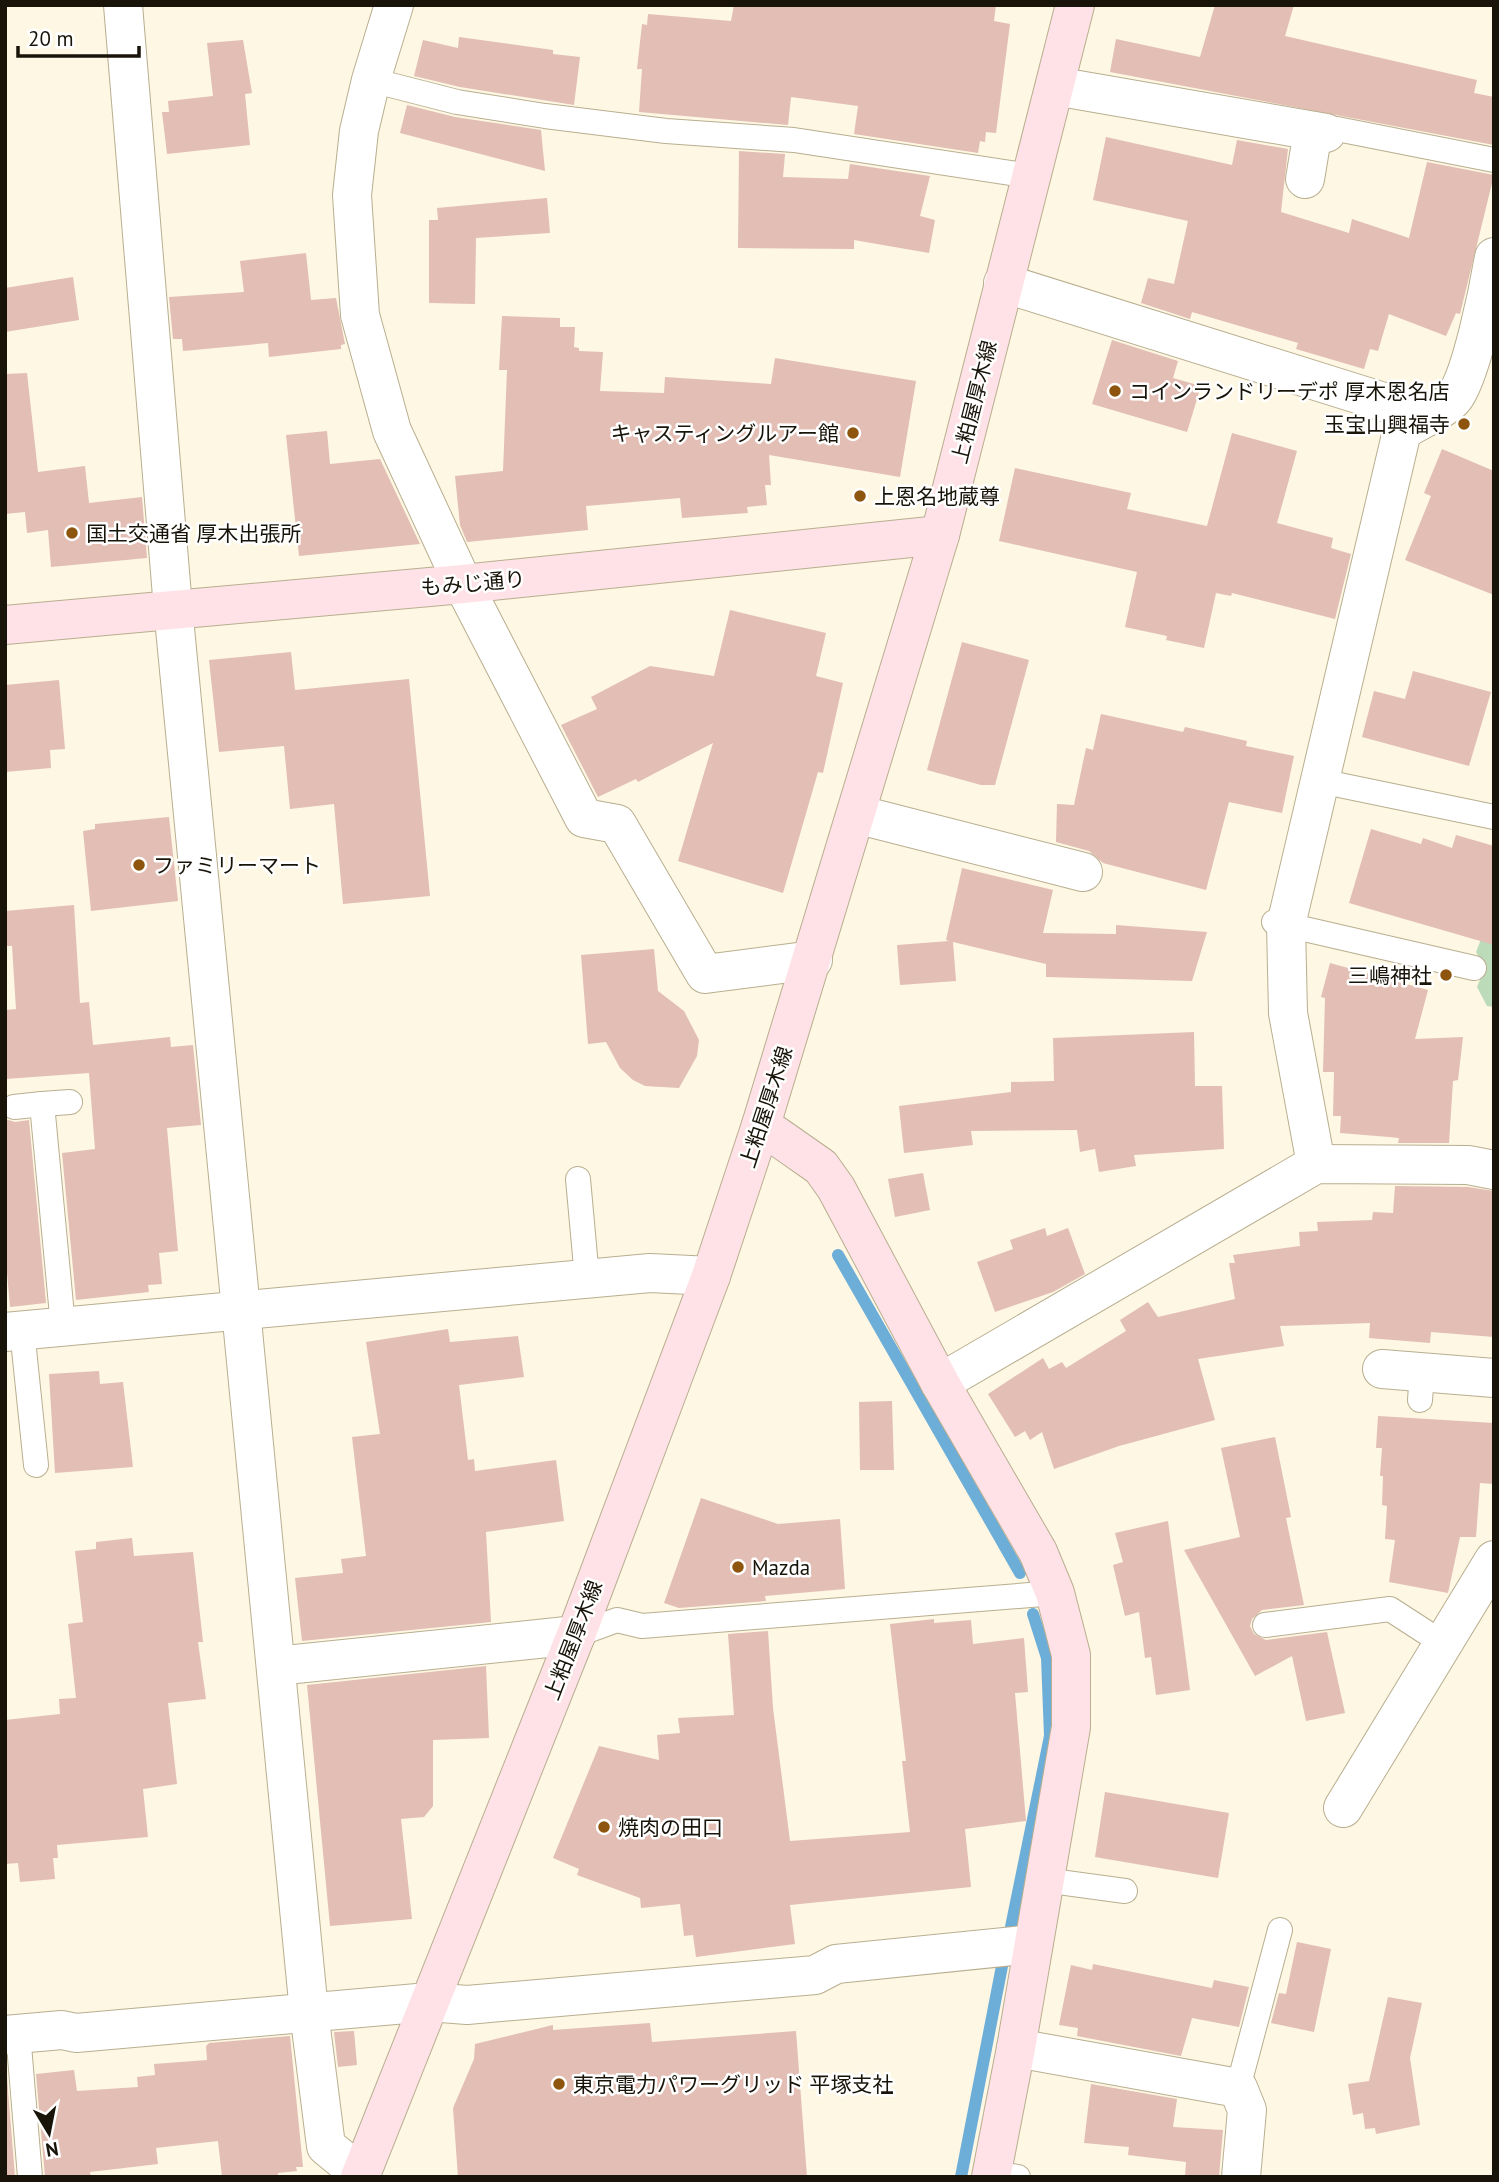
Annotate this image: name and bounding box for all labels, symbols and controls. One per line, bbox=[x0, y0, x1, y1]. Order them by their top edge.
scale bar bbox=[18, 14, 138, 58]
text: 20 m bbox=[28, 25, 74, 52]
street label: 上粕屋厚木線 bbox=[946, 338, 1002, 466]
place label: コインランドリーデポ 厚木恩名店 bbox=[1129, 378, 1450, 405]
marker: コインランドリーデポ 厚木恩名店 bbox=[1107, 383, 1123, 399]
place label: 玉宝山興福寺 bbox=[1324, 411, 1450, 438]
marker: 玉宝山興福寺 bbox=[1456, 416, 1472, 432]
place label: キャスティングルアー館 bbox=[611, 420, 839, 447]
marker: キャスティングルアー館 bbox=[845, 425, 861, 441]
place label: 上恩名地蔵尊 bbox=[874, 483, 1000, 510]
marker: 上恩名地蔵尊 bbox=[852, 488, 868, 504]
place label: 国土交通省 厚木出張所 bbox=[86, 520, 302, 547]
marker: 国土交通省 厚木出張所 bbox=[64, 525, 80, 541]
street label: もみじ通り bbox=[420, 565, 526, 601]
place label: ファミリーマート bbox=[153, 852, 321, 879]
marker: ファミリーマート bbox=[131, 857, 147, 873]
place label: 三嶋神社 bbox=[1348, 962, 1432, 989]
marker: 三嶋神社 bbox=[1438, 967, 1454, 983]
street label: 上粕屋厚木線 bbox=[734, 1043, 798, 1171]
place label: Mazda bbox=[752, 1554, 810, 1581]
marker: Mazda bbox=[730, 1559, 746, 1575]
street label: 上粕屋厚木線 bbox=[538, 1576, 608, 1704]
place label: 焼肉の田口 bbox=[618, 1814, 723, 1841]
marker: 焼肉の田口 bbox=[596, 1819, 612, 1835]
place label: 東京電力パワーグリッド 平塚支社 bbox=[573, 2071, 894, 2098]
marker: 東京電力パワーグリッド 平塚支社 bbox=[551, 2076, 567, 2092]
north arrow bbox=[14, 2098, 84, 2168]
text: N bbox=[44, 2137, 60, 2163]

